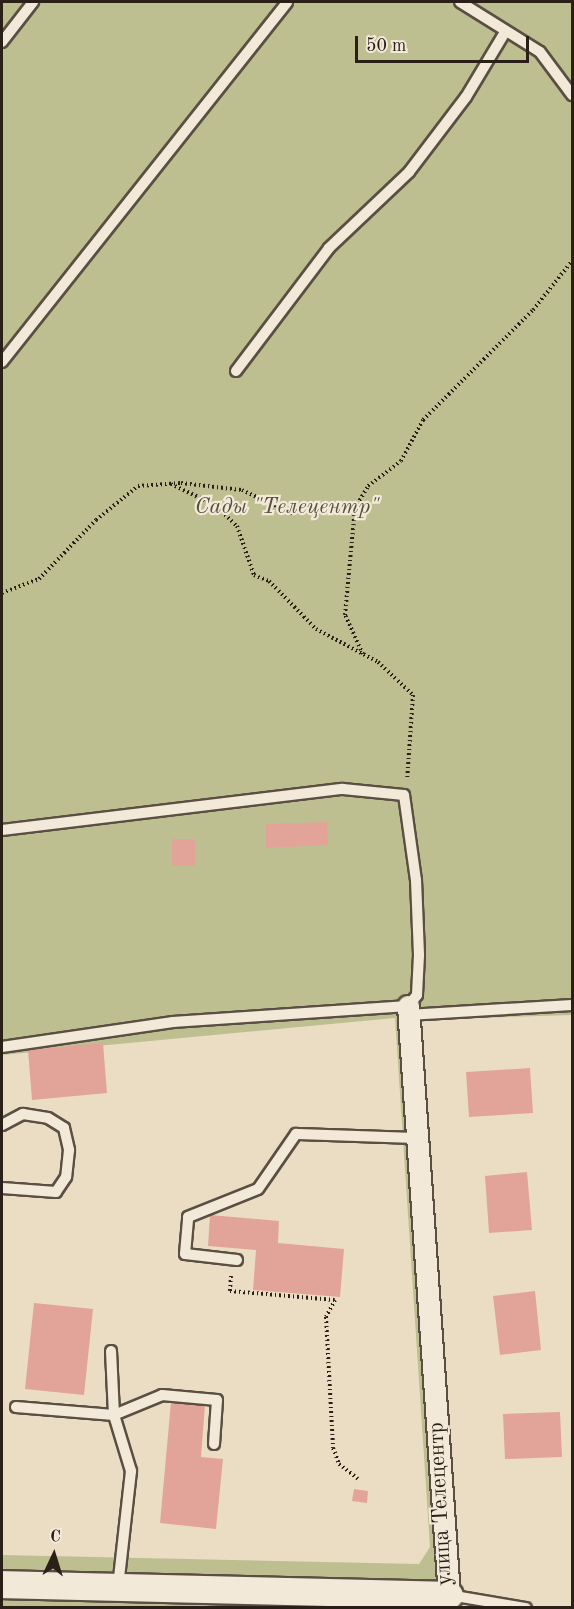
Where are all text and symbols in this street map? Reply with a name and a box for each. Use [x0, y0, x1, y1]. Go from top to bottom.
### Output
scale bar [358, 24, 532, 62]
text: 50 m [366, 37, 406, 55]
park label: Сады "Телецентр" [195, 495, 379, 521]
street label: улица Телецентр [424, 1421, 458, 1587]
north arrow [24, 1525, 84, 1585]
text: С [49, 1529, 61, 1545]

